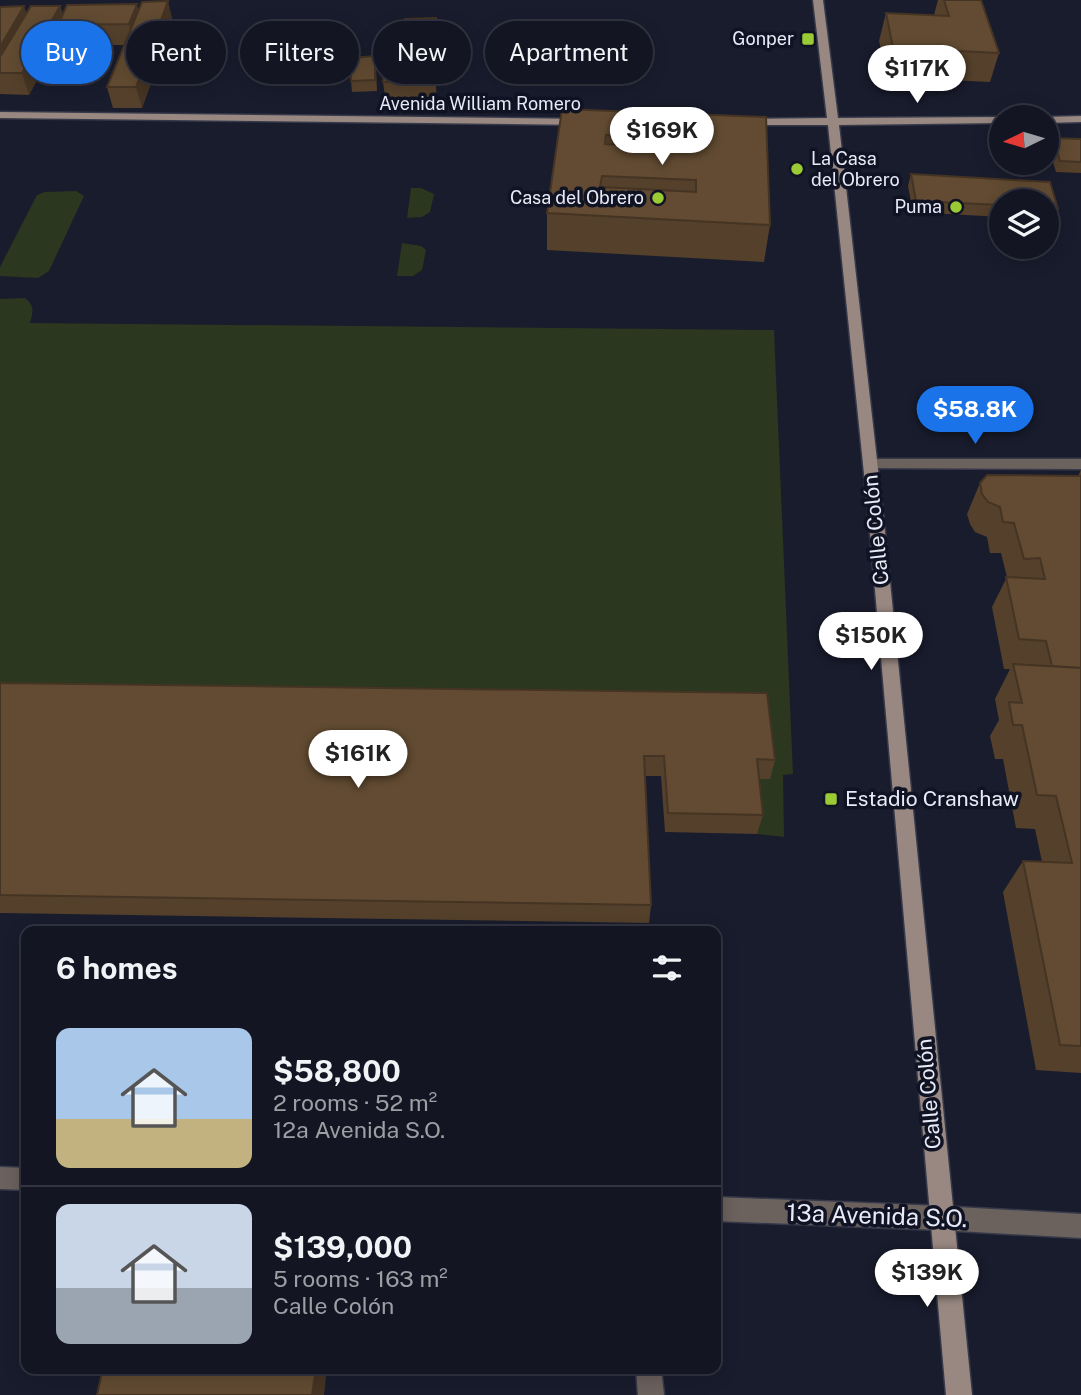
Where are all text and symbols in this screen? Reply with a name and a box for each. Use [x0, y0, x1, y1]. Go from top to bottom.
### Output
chip: Buy [21, 21, 112, 84]
chip: Rent [126, 21, 226, 84]
chip: Filters [240, 21, 359, 84]
chip: New [373, 21, 471, 84]
chip: Apartment [485, 21, 653, 84]
place label: Gonper [732, 28, 794, 49]
marker: Gonper [800, 31, 816, 47]
pin: $117K [868, 46, 966, 105]
text: $117K [884, 54, 950, 81]
street label: Avenida William Romero [379, 93, 581, 114]
north arrow [989, 105, 1059, 175]
map controls [989, 105, 1059, 259]
pin: $169K [613, 108, 711, 167]
text: $169K [626, 116, 698, 143]
place label: La Casa del Obrero [811, 148, 900, 190]
marker: La Casa del Obrero [789, 161, 805, 177]
place label: Casa del Obrero [510, 187, 644, 208]
button: layers [989, 189, 1059, 259]
marker: Casa del Obrero [650, 190, 666, 206]
place label: Puma [895, 196, 942, 217]
marker: Puma [948, 199, 964, 215]
pin: $58.8K [918, 386, 1032, 446]
text: $58.8K [933, 395, 1017, 422]
street label: Calle Colón [857, 474, 894, 586]
pin: $150K [822, 612, 920, 672]
text: $150K [835, 621, 907, 648]
pin: $161K [309, 730, 407, 790]
text: $161K [324, 739, 392, 766]
place label: Estadio Cranshaw [845, 786, 1019, 811]
marker: Estadio Cranshaw [823, 791, 839, 807]
icon: filters [648, 949, 686, 987]
text: 6 homes [56, 950, 178, 986]
street label: Calle Colón [911, 1038, 946, 1150]
text: $58,800 [273, 1053, 401, 1089]
icon: home [112, 1056, 196, 1140]
text: 2 rooms · 52 m² [273, 1089, 437, 1116]
text: 12a Avenida S.O. [273, 1116, 445, 1143]
street label: 13a Avenida S.O. [786, 1198, 968, 1232]
text: $139,000 [273, 1229, 412, 1265]
icon: home [112, 1232, 196, 1316]
pin: $139K [878, 1250, 976, 1309]
text: $139K [891, 1258, 963, 1285]
text: 5 rooms · 163 m² [273, 1265, 448, 1292]
text: Calle Colón [273, 1292, 394, 1319]

